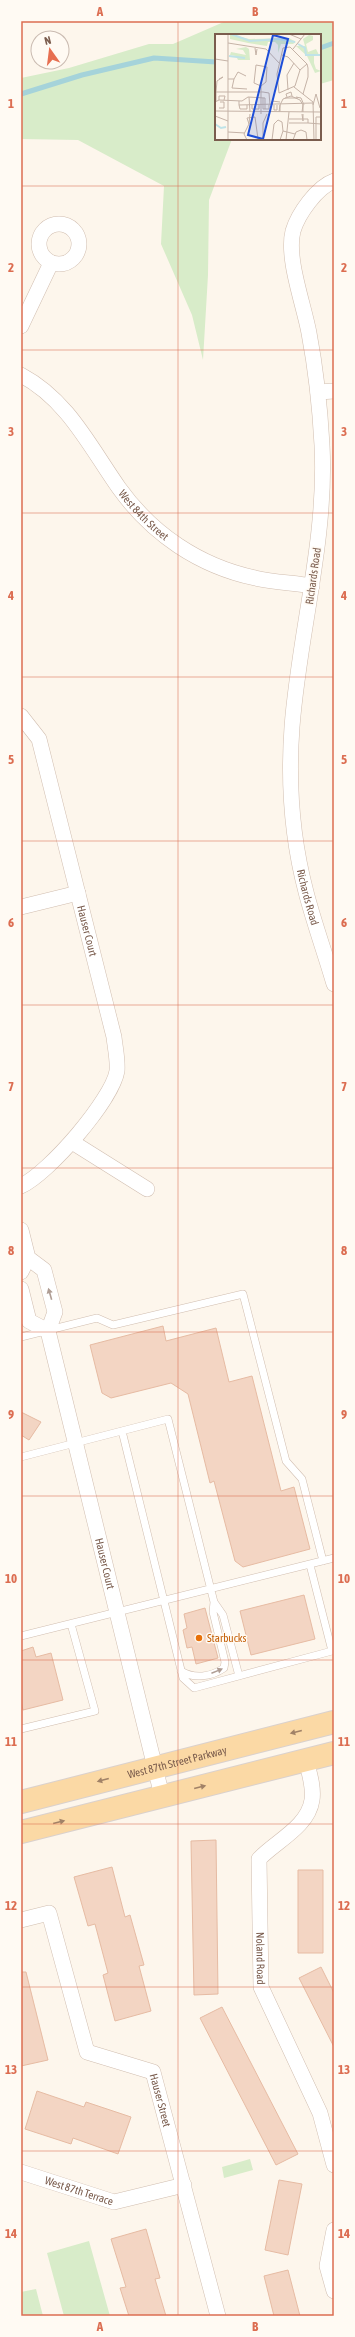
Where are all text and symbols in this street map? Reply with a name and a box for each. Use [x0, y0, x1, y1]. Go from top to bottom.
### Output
text: A [96, 4, 104, 19]
text: B [252, 4, 259, 19]
north arrow [30, 30, 70, 70]
text: N [43, 34, 52, 47]
inset map [215, 34, 321, 140]
text: 1 [8, 96, 14, 111]
text: 1 [341, 96, 347, 111]
text: 2 [8, 260, 14, 275]
text: 2 [341, 260, 347, 275]
text: 3 [8, 424, 14, 439]
text: 3 [341, 424, 347, 439]
street label: West 84th Street [117, 488, 171, 543]
street label: Richards Road [303, 547, 323, 605]
text: 4 [7, 588, 14, 603]
text: 4 [340, 588, 347, 603]
text: 5 [8, 752, 14, 767]
text: 5 [341, 752, 347, 767]
street label: Richards Road [295, 868, 321, 927]
street label: Hauser Court [75, 904, 99, 958]
text: 6 [8, 915, 14, 930]
text: 6 [341, 915, 347, 930]
text: 7 [8, 1079, 14, 1094]
text: 7 [341, 1079, 347, 1094]
text: 8 [8, 1243, 14, 1258]
text: 8 [341, 1243, 347, 1258]
one-way arrow [47, 1288, 53, 1301]
text: 9 [8, 1407, 14, 1422]
text: 9 [341, 1407, 347, 1422]
street label: Hauser Court [93, 1537, 117, 1590]
text: 10 [5, 1571, 17, 1586]
text: 10 [338, 1571, 350, 1586]
place label: Starbucks [207, 1632, 247, 1644]
marker: Starbucks [194, 1633, 204, 1643]
one-way arrow [212, 1667, 224, 1673]
one-way arrow [290, 1729, 302, 1735]
text: 11 [5, 1734, 17, 1749]
text: 11 [338, 1734, 350, 1749]
street label: West 87th Street Parkway [126, 1744, 228, 1781]
one-way arrow [97, 1777, 109, 1783]
one-way arrow [194, 1784, 206, 1790]
one-way arrow [53, 1819, 65, 1825]
text: 12 [5, 1898, 17, 1913]
text: 12 [338, 1898, 350, 1913]
street label: Noland Road [254, 1932, 267, 1985]
text: 13 [5, 2062, 17, 2077]
text: 13 [338, 2062, 350, 2077]
street label: Hauser Street [148, 2072, 173, 2128]
street label: West 87th Terrace [43, 2174, 115, 2207]
text: 14 [5, 2226, 17, 2241]
text: 14 [338, 2226, 350, 2241]
text: A [96, 2319, 104, 2334]
text: B [252, 2319, 259, 2334]

